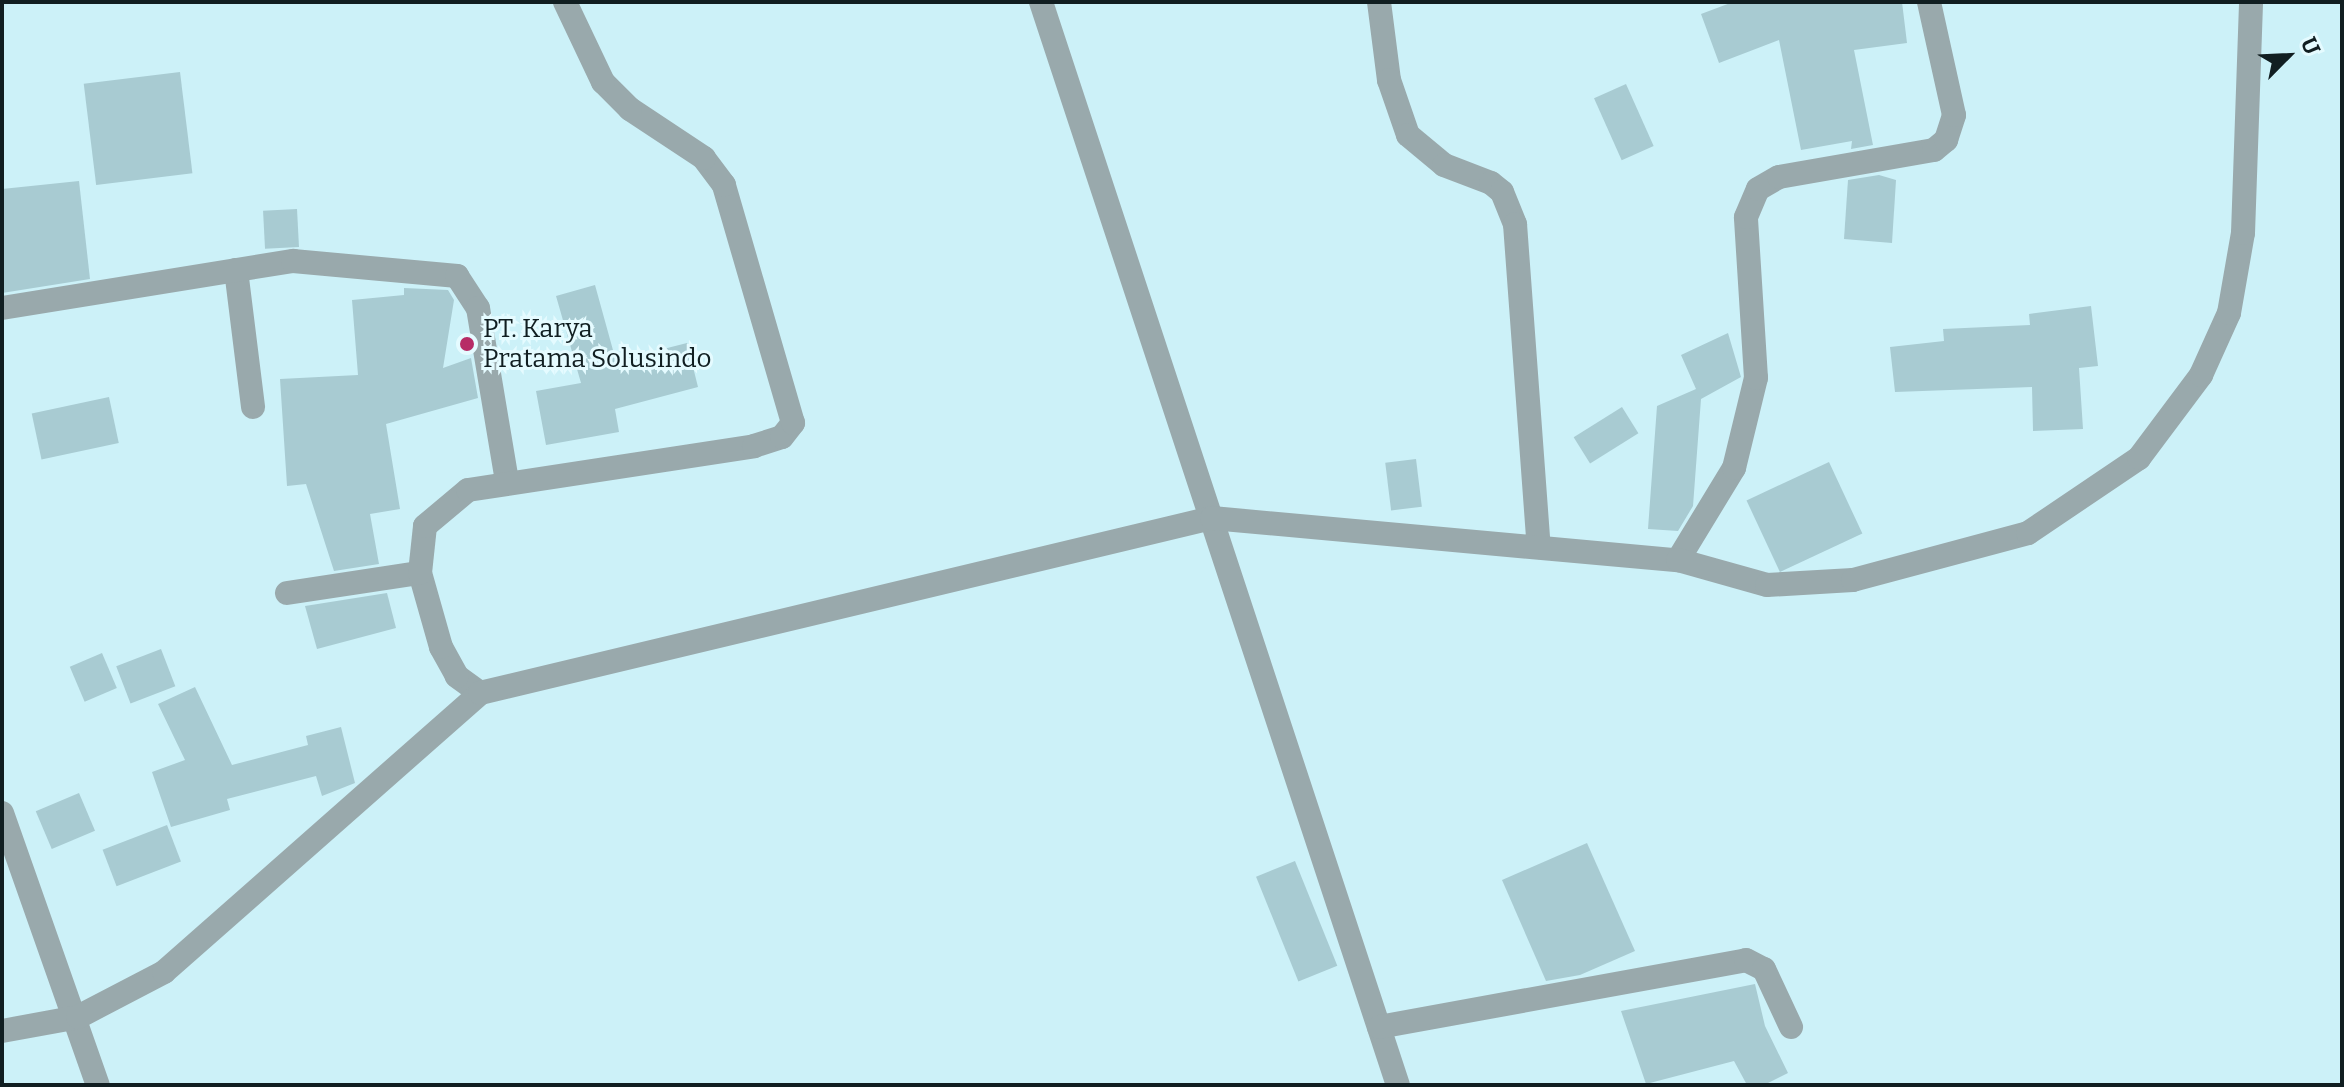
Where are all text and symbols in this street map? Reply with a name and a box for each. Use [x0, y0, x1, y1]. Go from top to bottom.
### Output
north arrow [2248, 16, 2328, 96]
text: U [2295, 33, 2326, 59]
place label: PT. Karya Pratama Solusindo [483, 313, 712, 374]
marker: PT. Karya Pratama Solusindo [458, 335, 476, 353]

